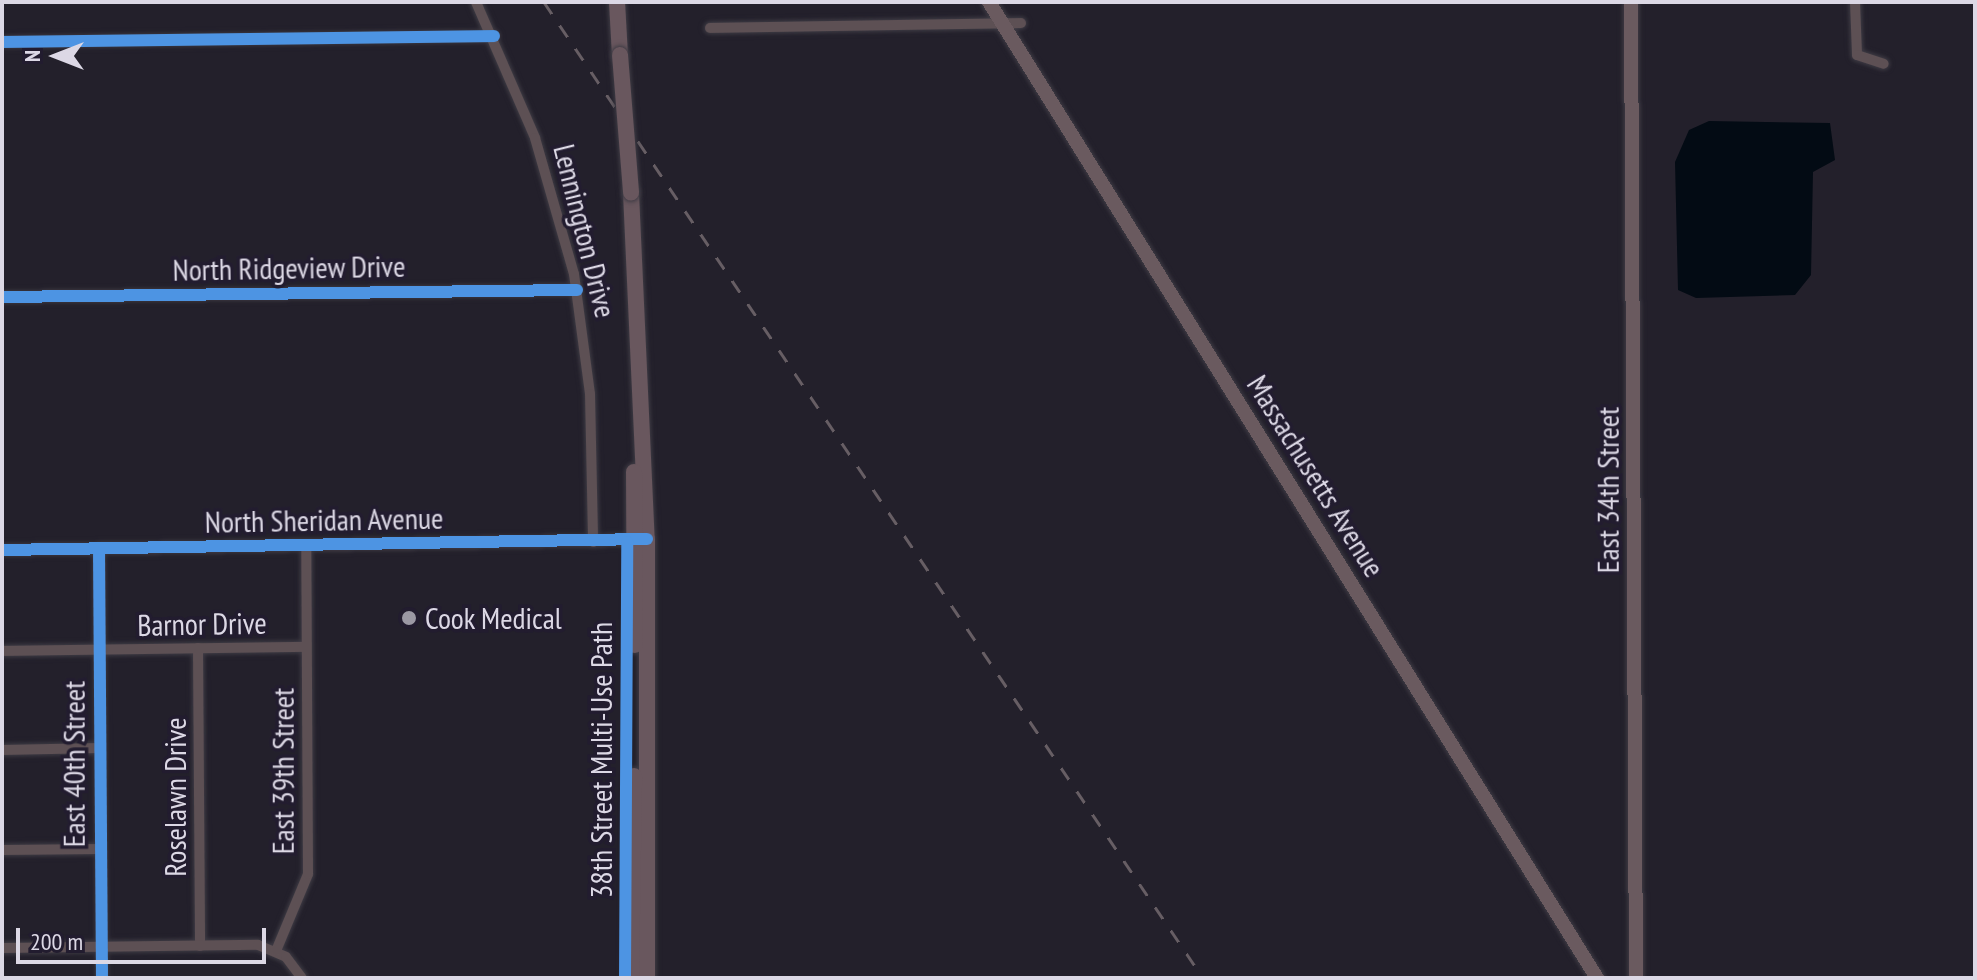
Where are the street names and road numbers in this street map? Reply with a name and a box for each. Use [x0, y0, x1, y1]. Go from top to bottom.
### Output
street label: Lennington Drive [546, 141, 624, 321]
street label: North Ridgeview Drive [172, 248, 406, 288]
street label: Massachusetts Avenue [1239, 368, 1393, 584]
street label: East 34th Street [1590, 407, 1626, 573]
street label: North Sheridan Avenue [204, 500, 444, 540]
street label: Barnor Drive [137, 605, 267, 643]
street label: 38th Street Multi-Use Path [583, 622, 619, 898]
street label: East 40th Street [56, 681, 92, 847]
street label: East 39th Street [265, 688, 301, 854]
street label: Roselawn Drive [157, 717, 193, 877]

